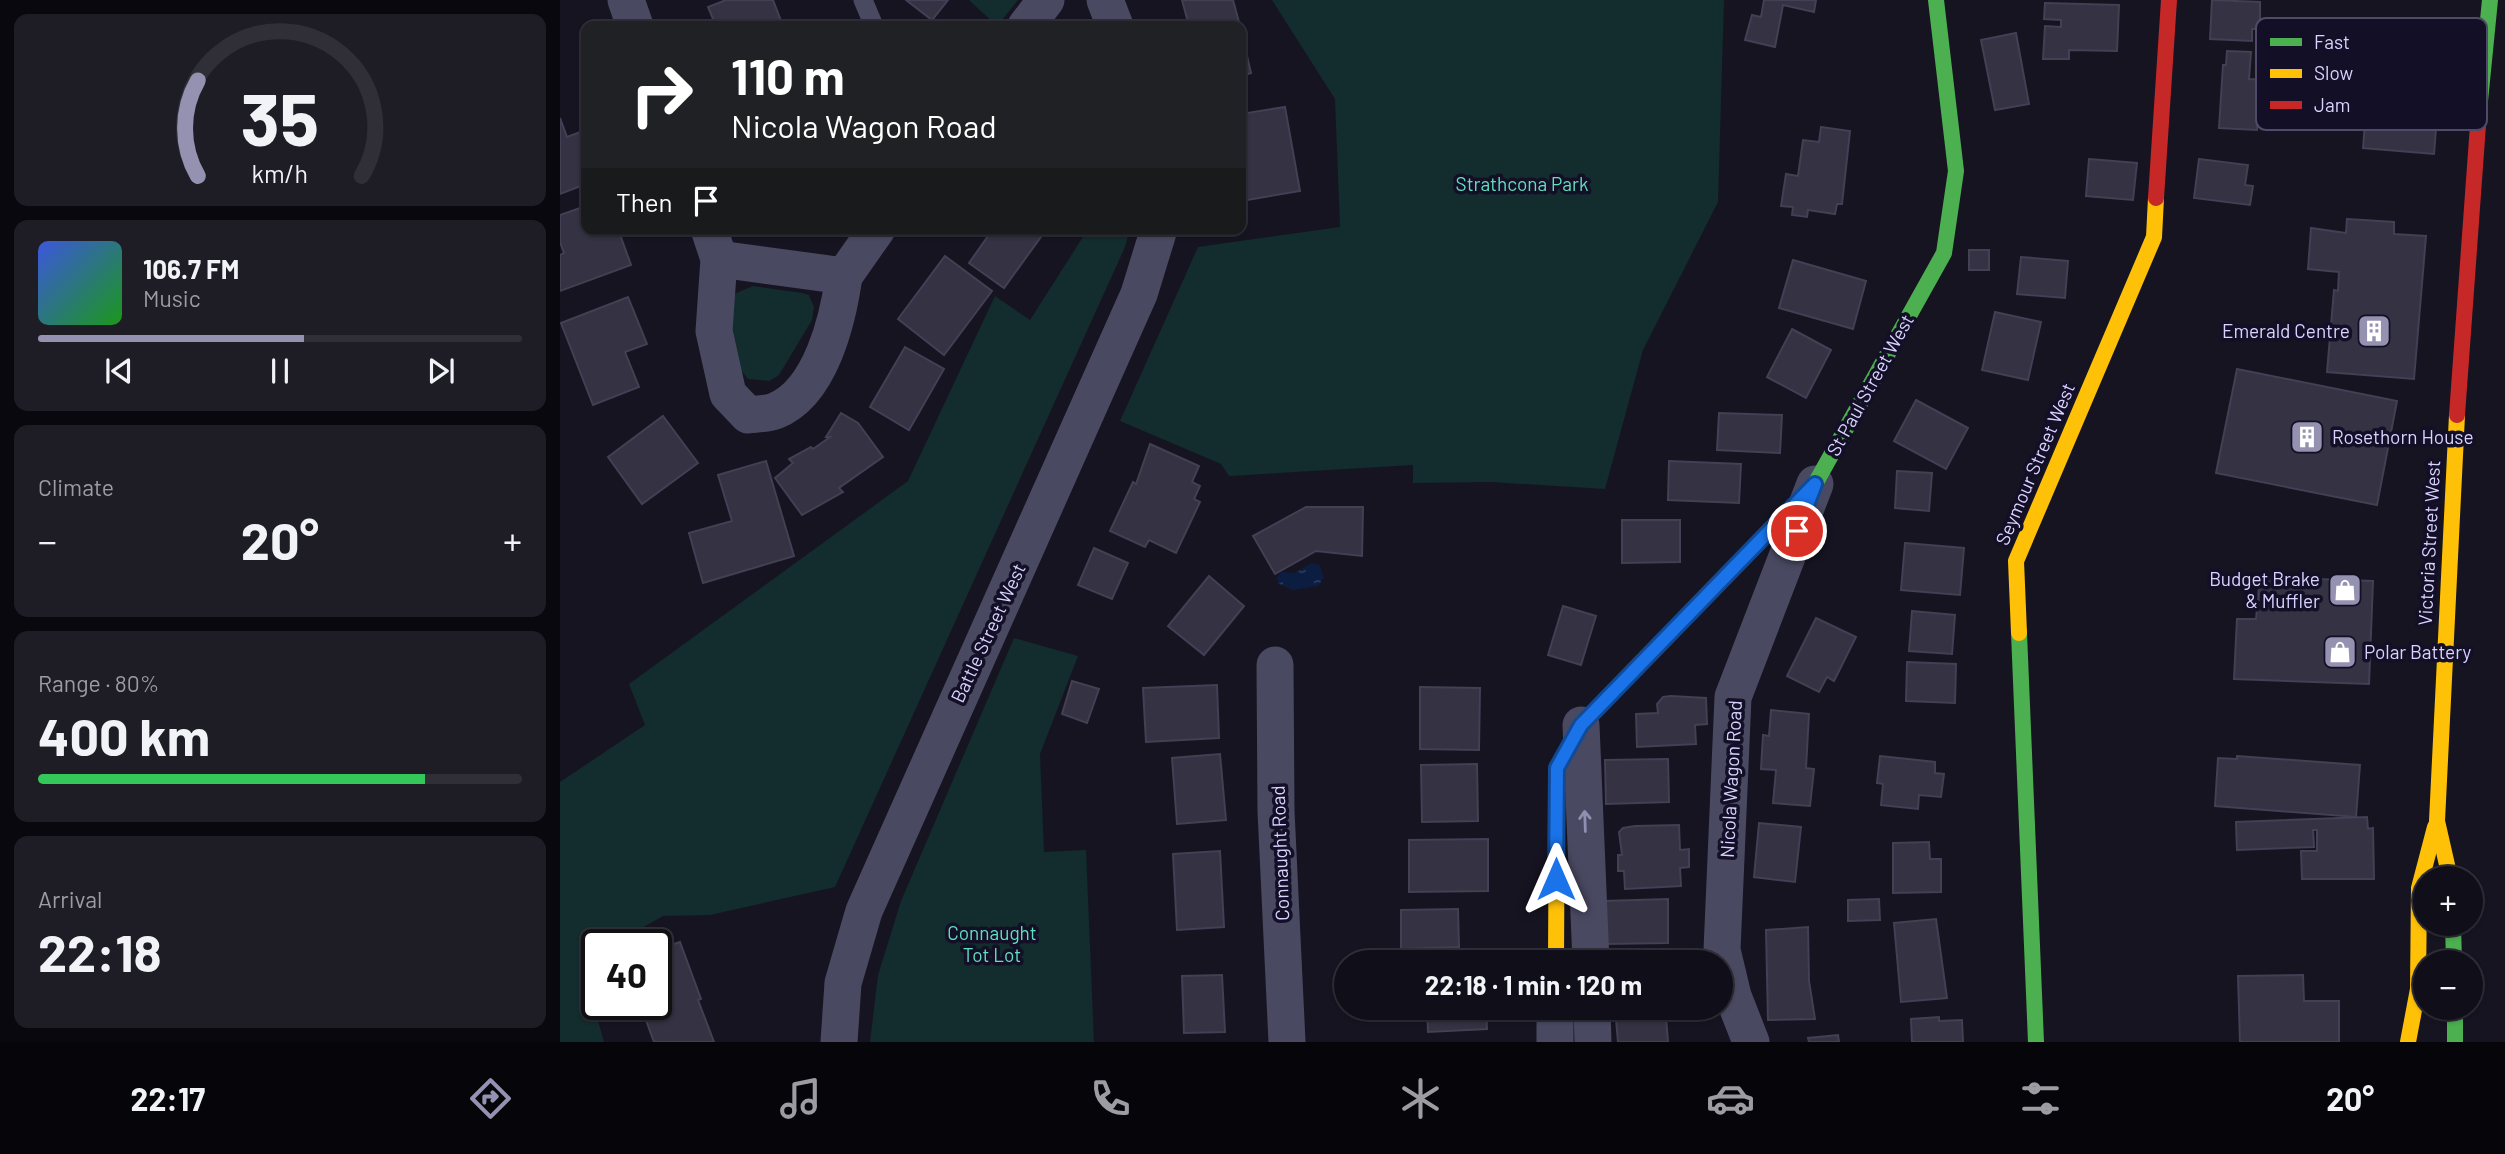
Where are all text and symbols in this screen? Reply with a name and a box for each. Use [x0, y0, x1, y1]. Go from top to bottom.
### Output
legend [2256, 18, 2487, 130]
text: Fast [2314, 30, 2350, 53]
text: 110 m [731, 46, 845, 105]
icon: right [616, 49, 707, 140]
text: Slow [2314, 61, 2353, 84]
text: 35 [241, 73, 319, 161]
text: Jam [2314, 93, 2350, 116]
text: Nicola Wagon Road [731, 106, 997, 144]
text: km/h [252, 158, 308, 188]
park label: Strathcona Park [1456, 172, 1588, 195]
icon: arrive [687, 182, 725, 220]
text: Then [616, 186, 673, 217]
text: 106.7 FM [143, 253, 239, 284]
text: Music [143, 284, 201, 312]
street label: St Paul Street West [1821, 310, 1918, 460]
building icon: Emerald Centre [2355, 312, 2393, 350]
place label: Emerald Centre [2222, 319, 2350, 342]
icon: previous [100, 352, 138, 390]
icon: pause [261, 352, 299, 390]
icon: next [422, 352, 460, 390]
street label: Seymour Street West [1990, 379, 2079, 548]
building icon: Rosethorn House [2288, 418, 2326, 456]
place label: Rosethorn House [2332, 425, 2474, 448]
street label: Victoria Street West [2413, 460, 2444, 626]
text: Climate [38, 473, 114, 501]
pin [1767, 501, 1827, 561]
text: 20° [241, 508, 319, 570]
icon: arrive [1778, 512, 1816, 550]
text: − [38, 517, 57, 563]
text: + [503, 517, 522, 563]
street label: Battle Street West [945, 560, 1030, 706]
place label: Budget Brake & Muffler [2209, 567, 2320, 612]
shop icon: Budget Brake & Muffler [2326, 571, 2364, 609]
shop icon: Polar Battery [2321, 633, 2359, 671]
place label: Polar Battery [2364, 640, 2472, 663]
text: Range · 80% [38, 669, 159, 697]
street label: Nicola Wagon Road [1715, 700, 1746, 858]
text: 400 km [38, 704, 210, 766]
street label: Connaught Road [1266, 785, 1293, 921]
one-way arrow [1579, 810, 1592, 833]
position arrow [1519, 842, 1593, 916]
map controls [2413, 866, 2483, 1020]
button: + [2413, 866, 2483, 936]
text: Arrival [38, 885, 102, 913]
text: 22:18 [38, 920, 162, 982]
park label: Connaught Tot Lot [947, 921, 1037, 966]
speed limit sign: 40 [581, 929, 672, 1020]
button: − [2413, 950, 2483, 1020]
text: 22:18 · 1 min · 120 m [1425, 969, 1642, 1000]
icon: directions [466, 1074, 515, 1123]
icon: music [776, 1074, 825, 1123]
icon: phone [1086, 1074, 1135, 1123]
icon: climate [1396, 1074, 1445, 1123]
icon: car [1706, 1074, 1755, 1123]
icon: filters [2016, 1074, 2065, 1123]
text: 22:17 [131, 1079, 205, 1117]
text: 20° [2326, 1079, 2374, 1117]

